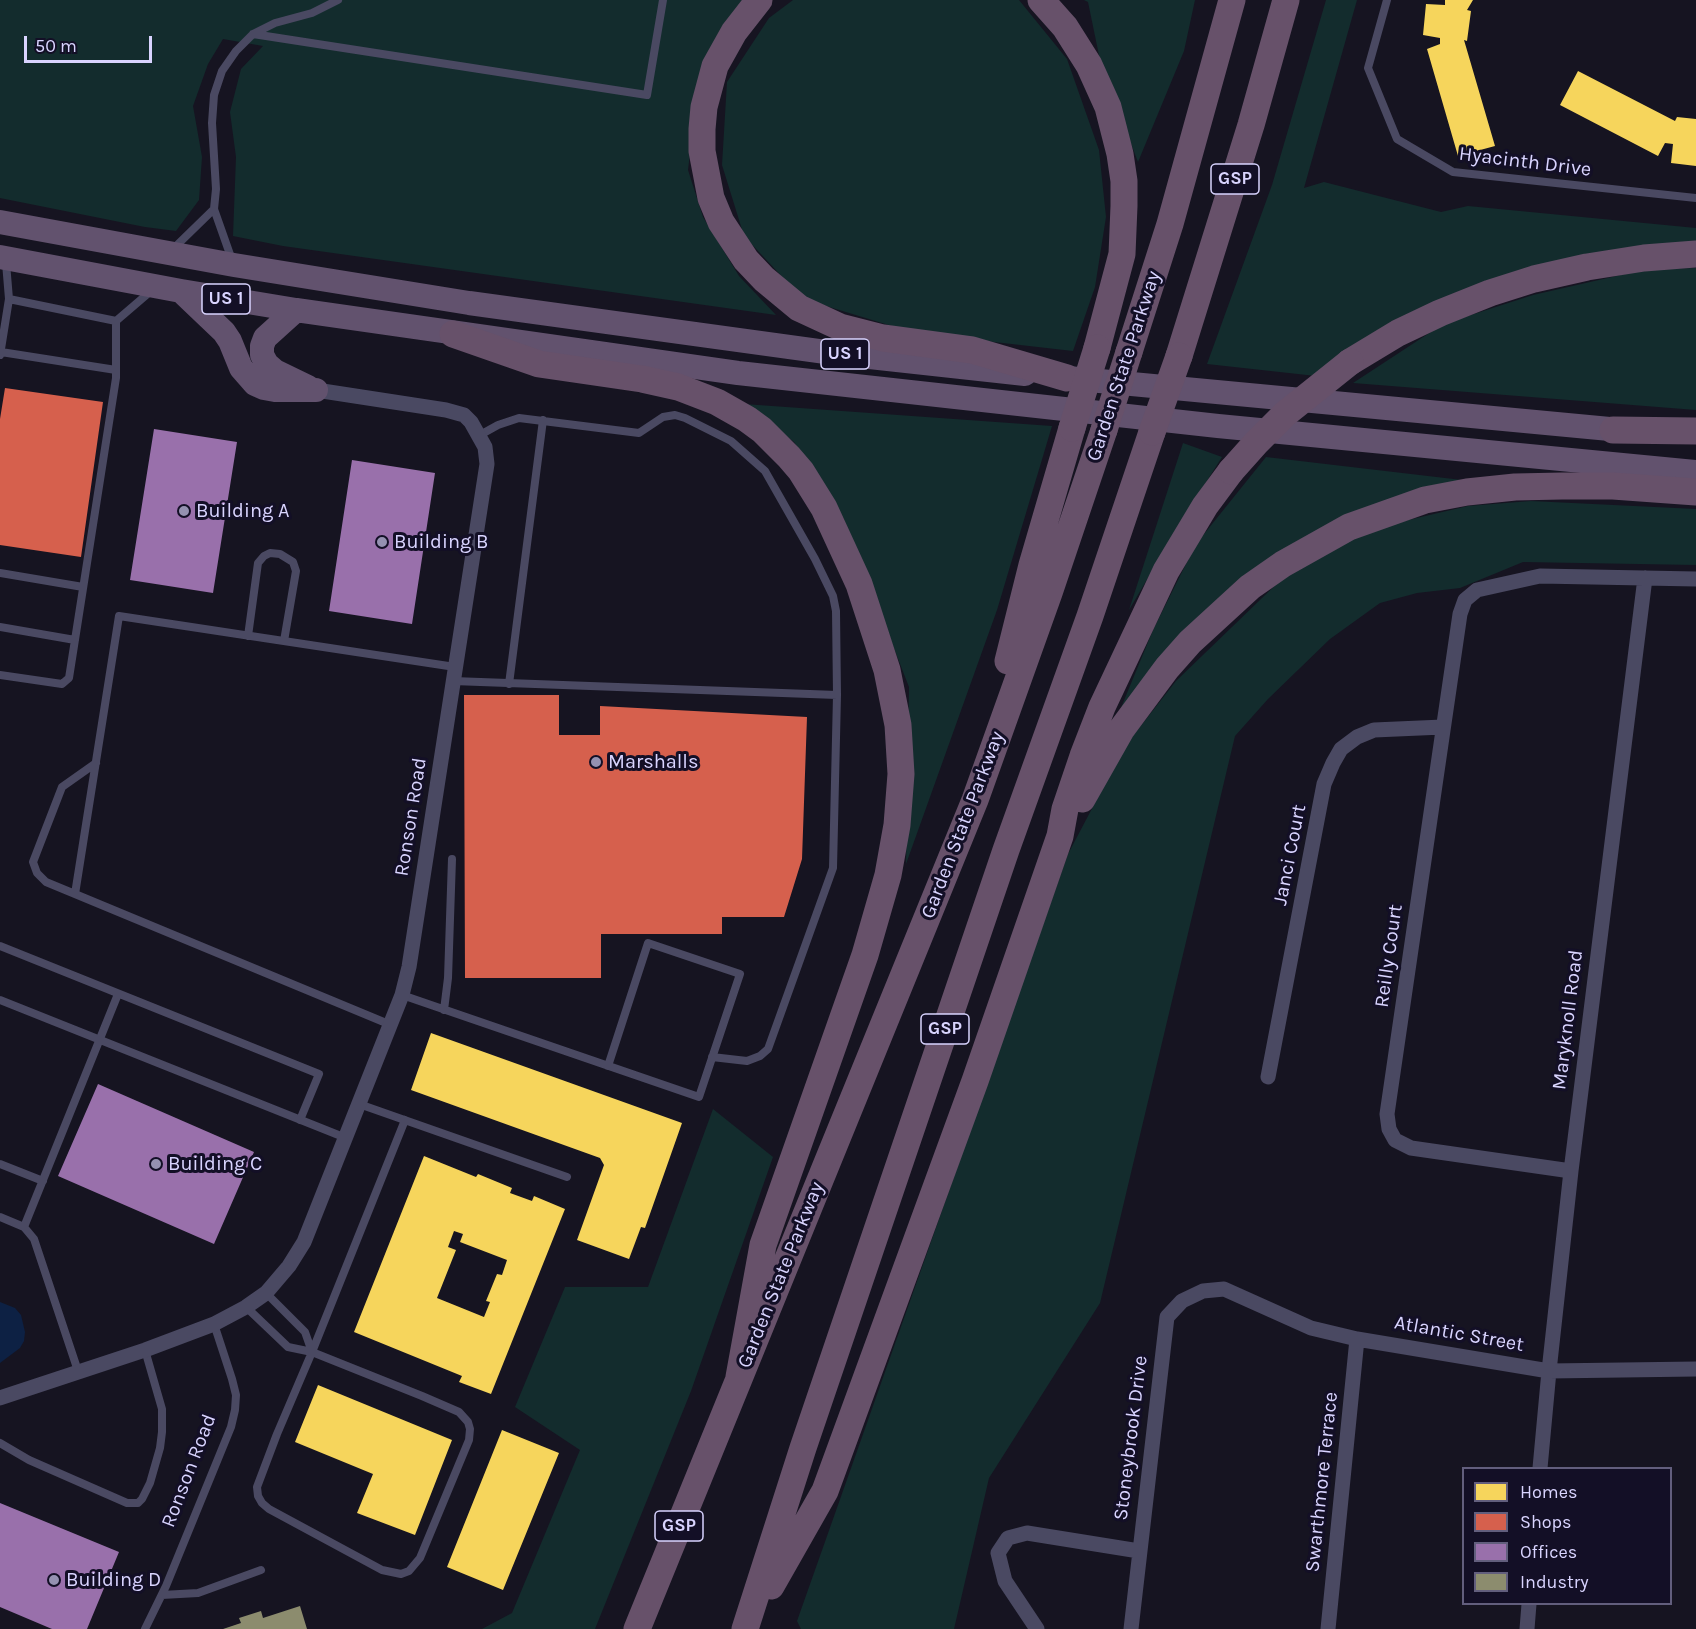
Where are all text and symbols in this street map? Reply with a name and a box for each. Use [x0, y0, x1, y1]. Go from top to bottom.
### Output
scale bar [27, 24, 154, 62]
text: 50 m [35, 35, 77, 57]
street label: Hyacinth Drive [1457, 142, 1593, 182]
road number: GSP [1211, 164, 1259, 194]
street label: Garden State Parkway [1082, 268, 1166, 464]
road number: US 1 [202, 284, 250, 314]
road number: US 1 [821, 339, 869, 369]
place label: Building A [196, 499, 290, 523]
marker: Building A [177, 504, 191, 518]
place label: Building B [394, 530, 488, 554]
marker: Building B [375, 535, 389, 549]
street label: Garden State Parkway [916, 728, 1010, 922]
place label: Marshalls [608, 750, 698, 774]
marker: Marshalls [589, 755, 603, 769]
street label: Ronson Road [390, 756, 432, 878]
street label: Janci Court [1268, 803, 1312, 907]
street label: Reilly Court [1370, 903, 1408, 1009]
street label: Maryknoll Road [1548, 949, 1588, 1091]
road number: GSP [921, 1014, 969, 1044]
place label: Building C [168, 1152, 262, 1176]
marker: Building C [149, 1157, 163, 1171]
street label: Garden State Parkway [733, 1178, 829, 1372]
street label: Atlantic Street [1392, 1311, 1526, 1357]
street label: Stoneybrook Drive [1109, 1354, 1153, 1522]
street label: Swarthmore Terrace [1301, 1391, 1343, 1573]
street label: Ronson Road [156, 1411, 222, 1531]
legend [1462, 1467, 1672, 1605]
text: Homes [1520, 1481, 1577, 1503]
road number: GSP [655, 1511, 703, 1541]
text: Shops [1520, 1511, 1572, 1533]
text: Offices [1520, 1541, 1577, 1563]
place label: Building D [66, 1568, 161, 1592]
text: Industry [1520, 1571, 1589, 1593]
marker: Building D [47, 1573, 61, 1587]

